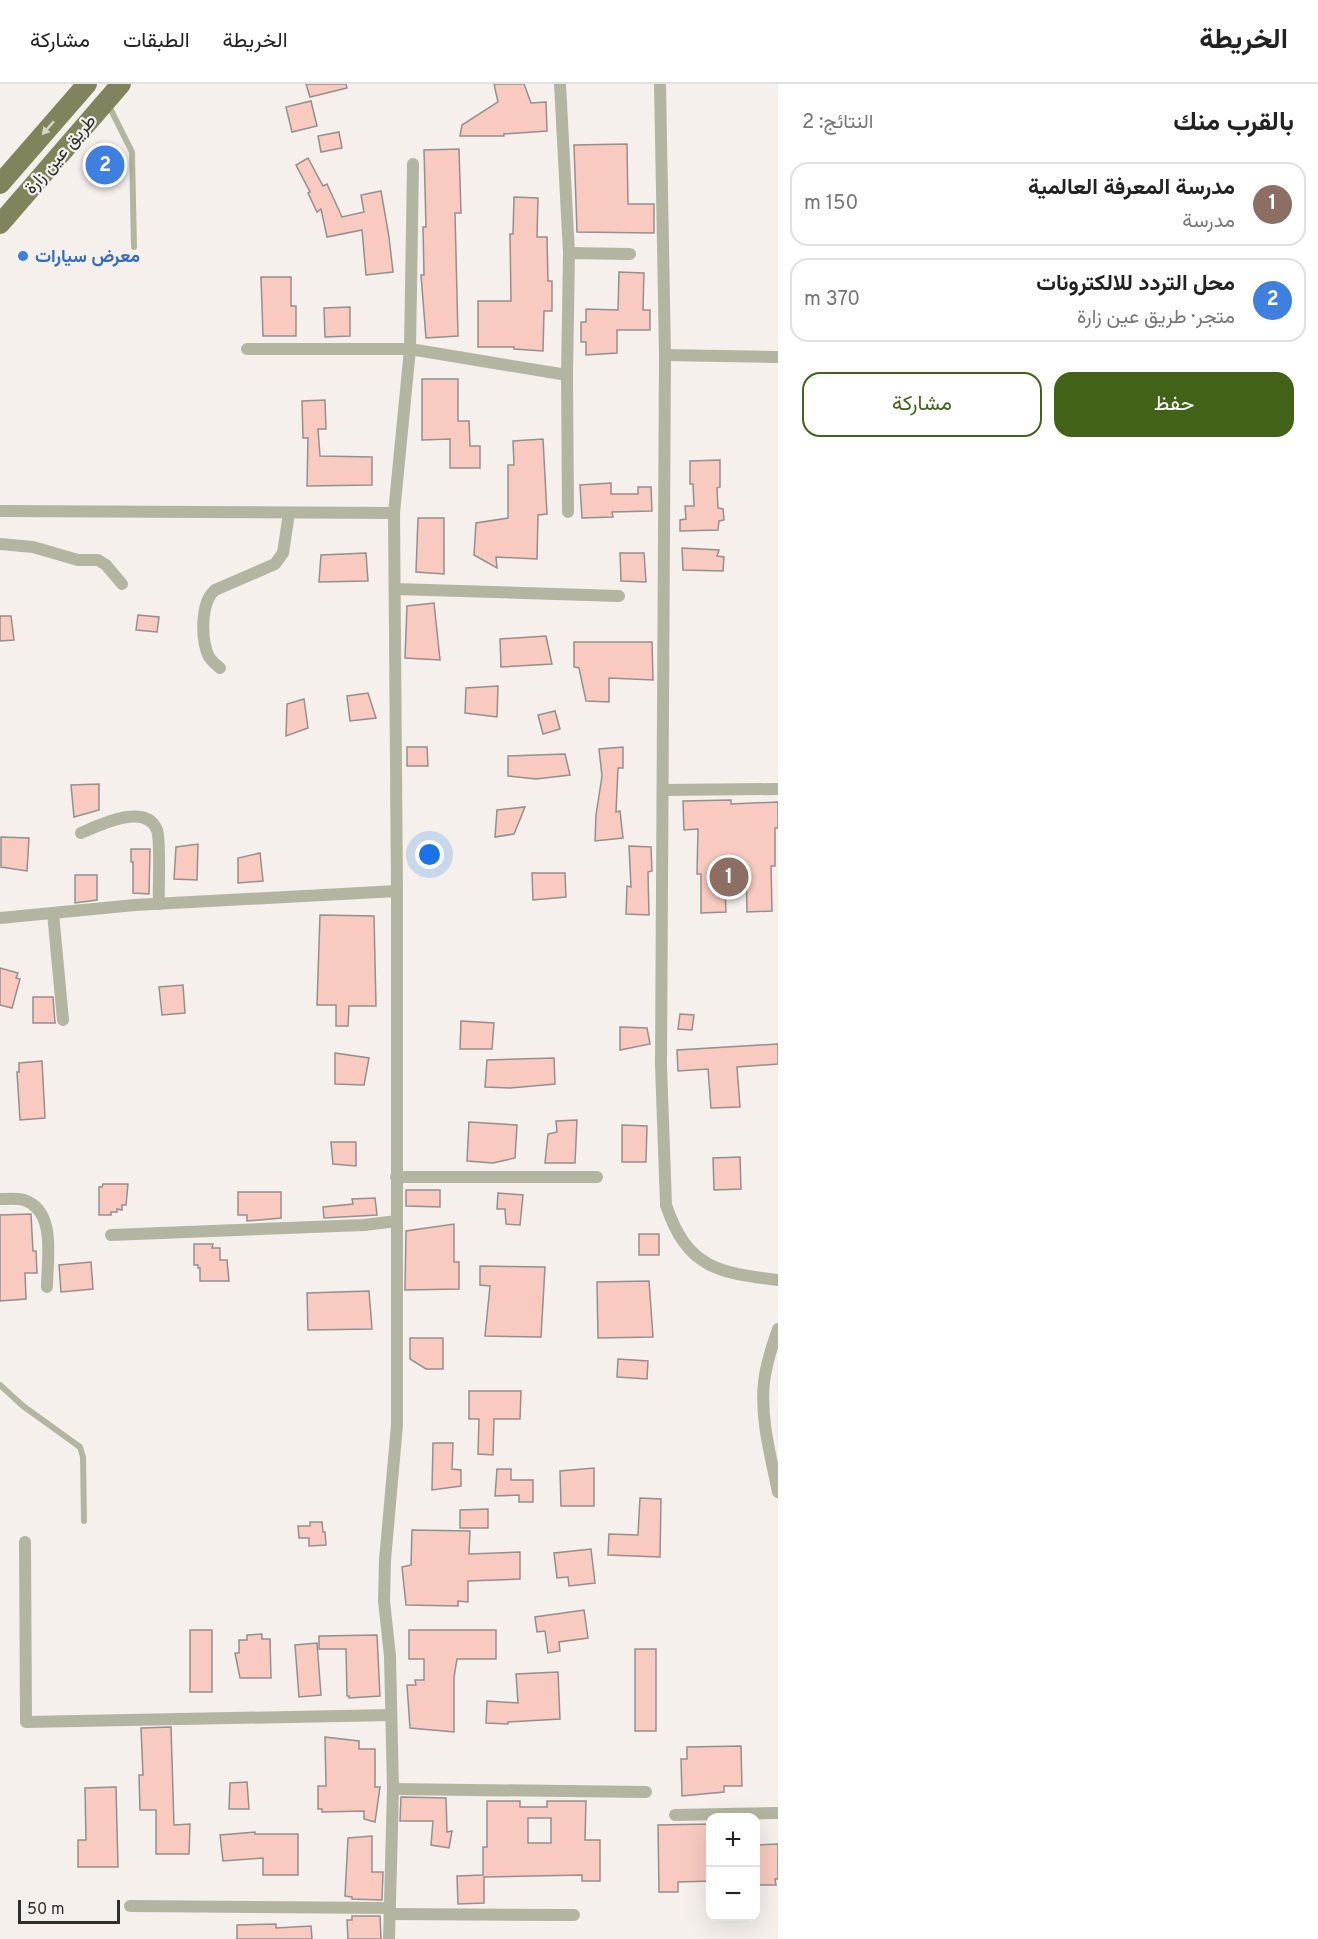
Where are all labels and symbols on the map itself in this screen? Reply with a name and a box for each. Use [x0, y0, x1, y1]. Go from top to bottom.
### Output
street label: طريق عين زارة [20, 110, 102, 200]
one-way arrow [42, 120, 55, 135]
pin: 2 [86, 142, 124, 188]
place label: معرض سيارات [35, 246, 140, 269]
marker: معرض سيارات [16, 249, 30, 263]
your location [415, 840, 444, 869]
pin: 1 [710, 854, 748, 900]
scale bar [18, 1897, 120, 1924]

